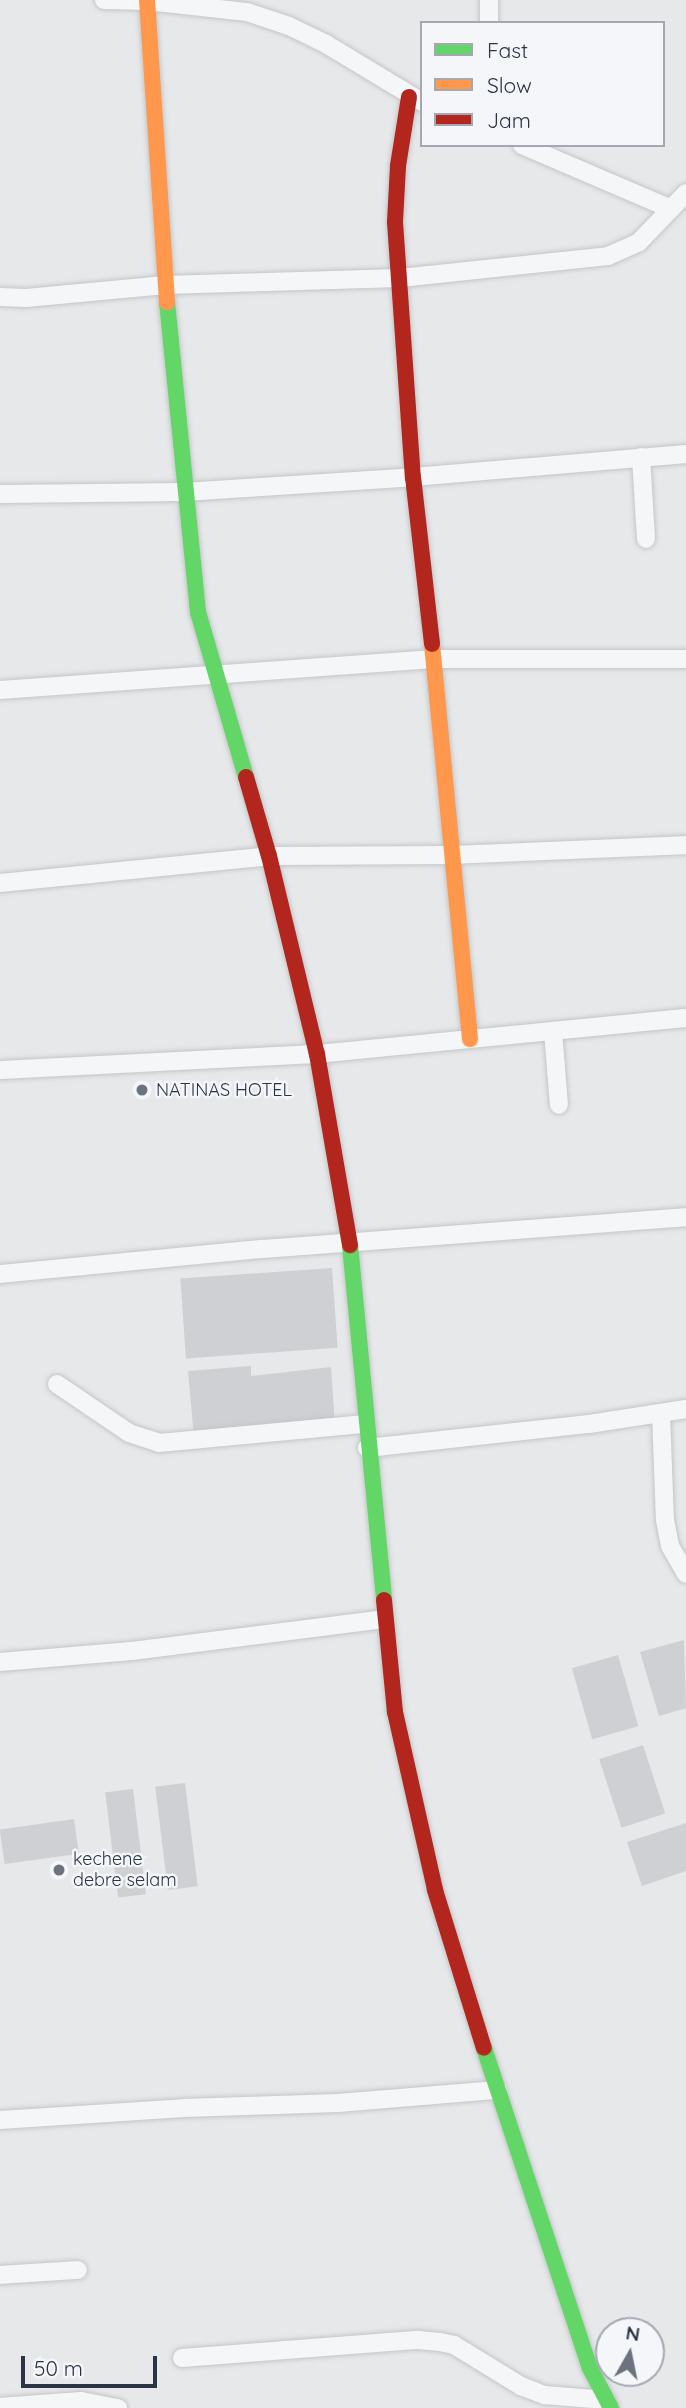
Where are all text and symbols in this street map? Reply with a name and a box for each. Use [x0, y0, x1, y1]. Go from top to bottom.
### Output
legend [420, 21, 665, 147]
text: Fast [487, 37, 528, 63]
text: Slow [487, 72, 532, 98]
text: Jam [487, 107, 531, 133]
place label: NATINAS HOTEL [156, 1079, 292, 1101]
marker: NATINAS HOTEL [134, 1082, 150, 1098]
place label: kechene debre selam [73, 1849, 177, 1892]
marker: kechene debre selam [51, 1862, 67, 1878]
north arrow [595, 2317, 665, 2387]
text: N [624, 2320, 642, 2346]
scale bar [24, 2342, 161, 2386]
text: 50 m [34, 2355, 83, 2381]

